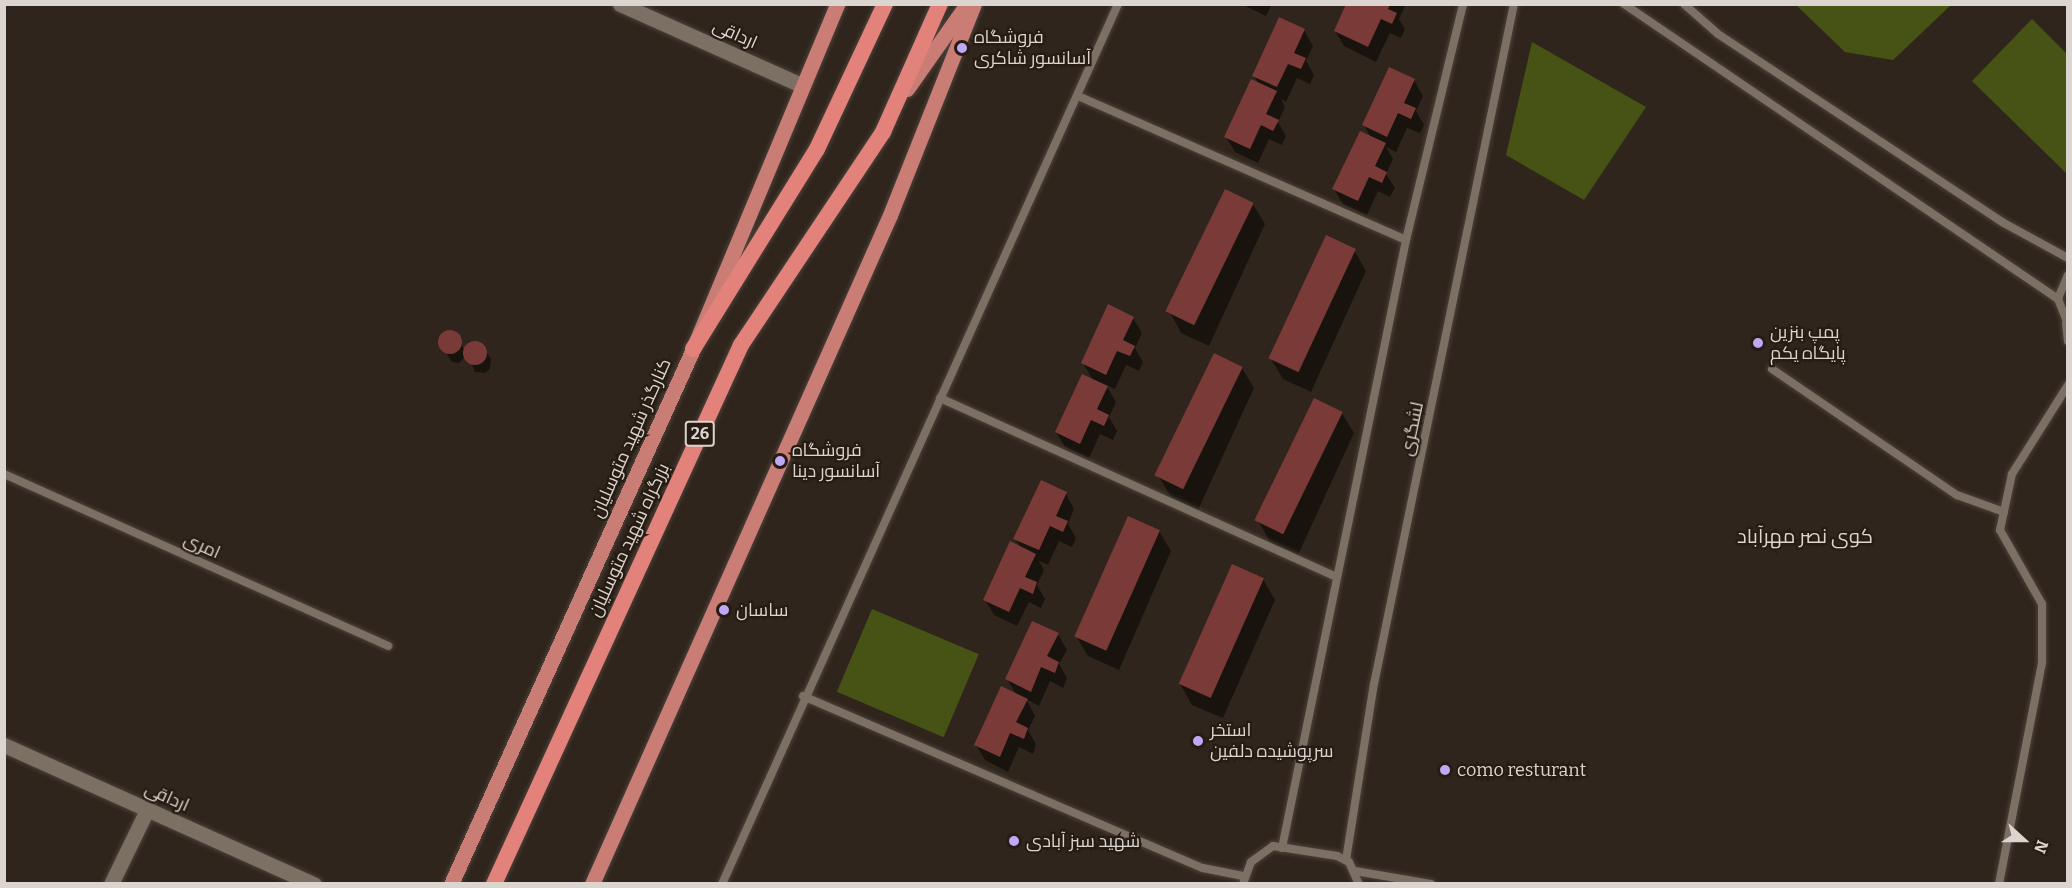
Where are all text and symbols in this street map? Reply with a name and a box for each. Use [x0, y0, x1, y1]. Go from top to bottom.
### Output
street label: ارداقی [709, 15, 761, 53]
place label: فروشگاه آسانسور شاکری [974, 27, 1091, 70]
marker: فروشگاه آسانسور شاکری [955, 41, 969, 55]
place label: پمپ بنزين پايگاه يكم [1770, 322, 1846, 364]
marker: پمپ بنزين پايگاه يكم [1751, 336, 1765, 350]
street label: کنارگذر شهید متوسلیان [586, 355, 676, 521]
street label: لشگری [1396, 400, 1428, 458]
road number: 26 [684, 421, 716, 447]
place label: فروشگاه آسانسور دینا [792, 440, 880, 482]
marker: فروشگاه آسانسور دینا [773, 454, 787, 468]
street label: بزرگراه شهید متوسلیان [584, 460, 674, 620]
district label: کوی نصر مهرآباد [1737, 524, 1873, 548]
street label: امری [180, 528, 224, 564]
place label: ساسان [736, 599, 788, 621]
marker: ساسان [717, 603, 731, 617]
place label: استخر سرپوشیده دلفین [1210, 720, 1334, 762]
marker: استخر سرپوشیده دلفین [1191, 734, 1205, 748]
place label: como resturant [1457, 759, 1586, 781]
marker: como resturant [1438, 763, 1452, 777]
street label: ارداقی [141, 778, 193, 816]
north arrow [1994, 810, 2054, 870]
place label: شهید سبز آبادی [1026, 830, 1140, 852]
marker: شهید سبز آبادی [1007, 834, 1021, 848]
text: N [2030, 837, 2052, 856]

